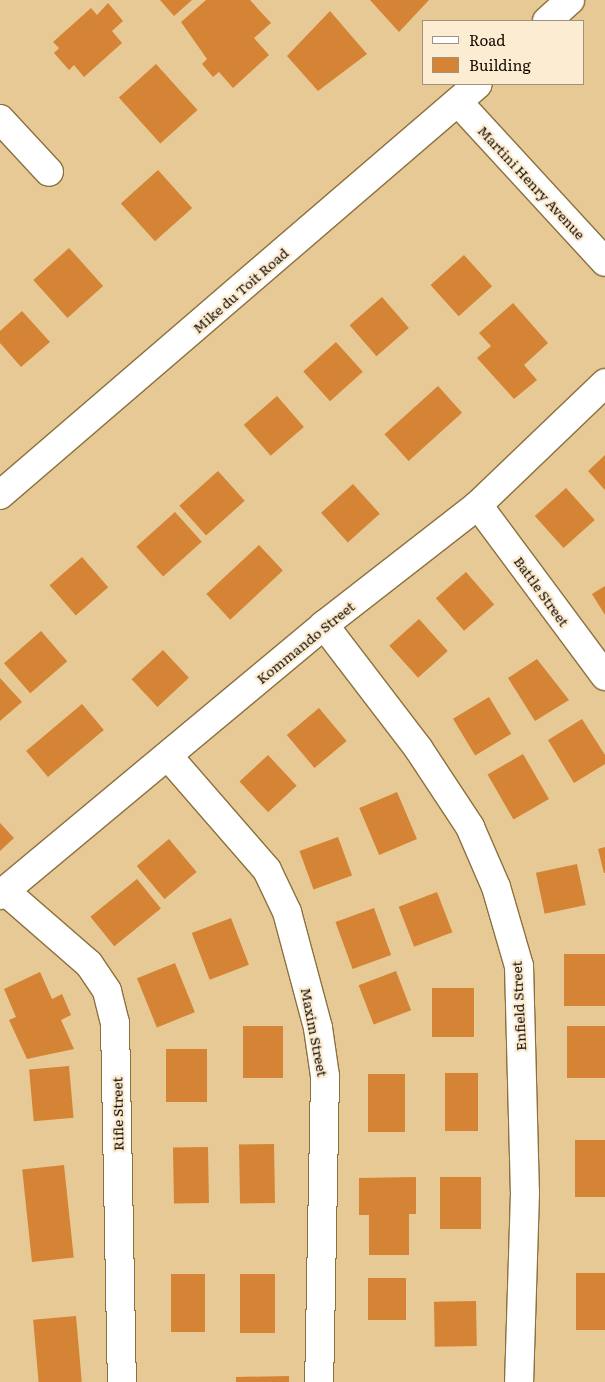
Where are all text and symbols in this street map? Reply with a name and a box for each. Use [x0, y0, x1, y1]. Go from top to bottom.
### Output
legend [422, 20, 585, 85]
text: Road [469, 28, 505, 51]
text: Building [469, 53, 531, 76]
street label: Martini Henry Avenue [475, 122, 589, 242]
street label: Mike du Toit Road [189, 244, 291, 336]
street label: Battle Street [511, 553, 573, 629]
street label: Kommando Street [253, 597, 357, 687]
street label: Enfield Street [507, 961, 529, 1051]
street label: Maxim Street [298, 986, 332, 1078]
street label: Rifle Street [108, 1077, 126, 1151]

